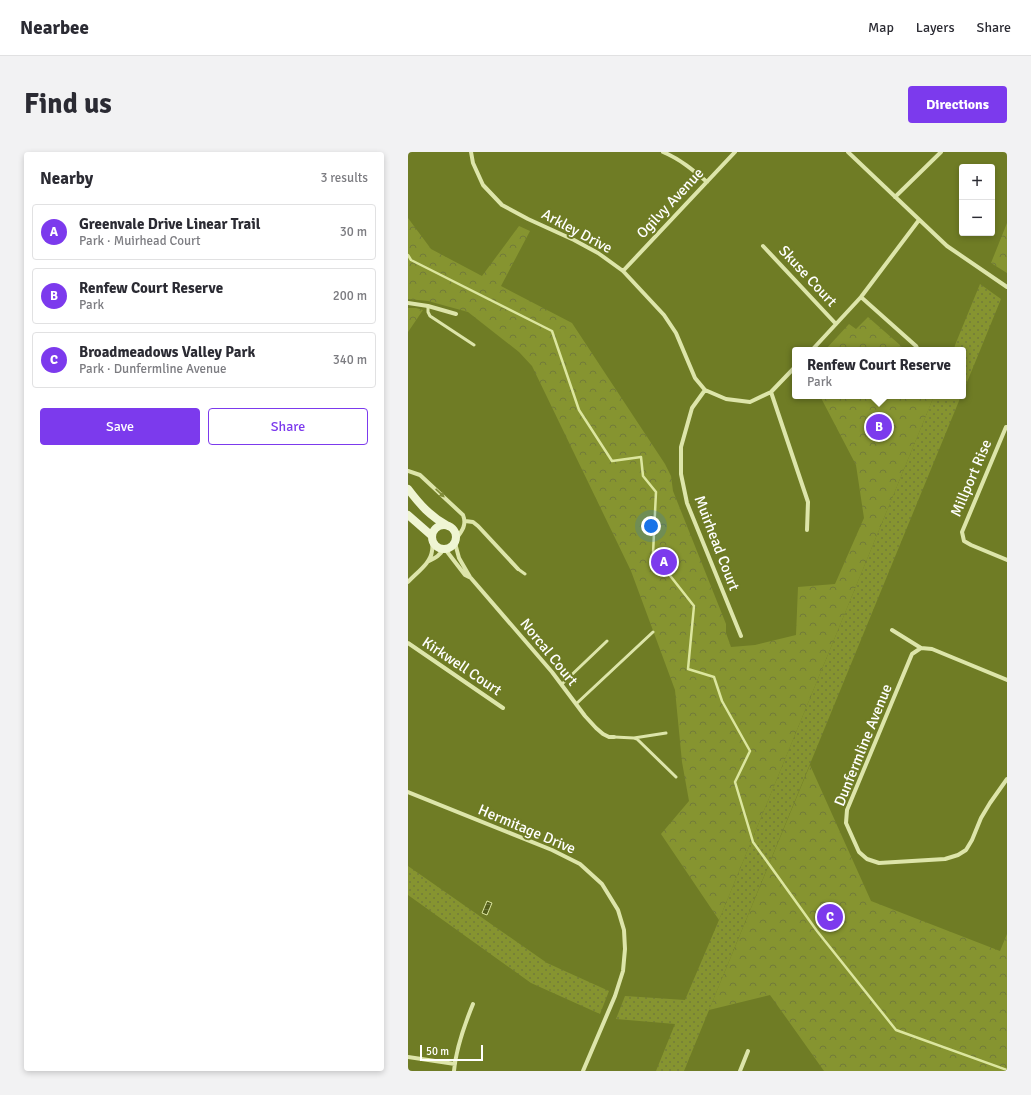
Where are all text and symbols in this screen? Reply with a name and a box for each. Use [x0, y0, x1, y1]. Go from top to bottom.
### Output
text: Nearbee [20, 16, 89, 40]
text: Map [868, 19, 894, 36]
text: Layers [916, 19, 955, 36]
text: Share [977, 19, 1011, 36]
button: Directions [908, 86, 1007, 123]
text: Find us [24, 87, 112, 121]
street label: Ogilvy Avenue [633, 164, 707, 242]
map controls [959, 164, 995, 236]
button: + [959, 164, 995, 200]
text: Nearby [40, 168, 93, 189]
text: 3 results [320, 170, 368, 186]
button: − [959, 200, 995, 236]
street label: Arkley Drive [539, 205, 615, 257]
text: Greenvale Drive Linear Trail [79, 215, 260, 233]
text: A [50, 224, 58, 240]
text: 30 m [340, 224, 367, 240]
text: Park · Muirhead Court [79, 233, 201, 249]
street label: Skuse Court [775, 242, 841, 310]
text: Renfew Court Reserve [79, 279, 223, 297]
text: B [50, 288, 58, 304]
text: 200 m [333, 288, 367, 304]
text: Park [79, 297, 104, 313]
text: Broadmeadows Valley Park [79, 343, 255, 361]
popup [792, 347, 966, 399]
text: C [50, 352, 58, 368]
text: 340 m [333, 352, 367, 368]
text: Renfew Court Reserve [807, 356, 951, 374]
text: Park · Dunfermline Avenue [79, 361, 227, 377]
text: Park [807, 374, 832, 390]
button: Save [40, 408, 200, 445]
button: Share [208, 408, 368, 445]
pin: B [866, 412, 892, 442]
street label: Millport Rise [947, 437, 995, 519]
one-way arrow [434, 488, 445, 497]
street label: Muirhead Court [691, 493, 743, 593]
your location [641, 516, 661, 536]
pin: A [651, 547, 677, 577]
street label: Norcal Court [516, 615, 582, 689]
street label: Kirkwell Court [419, 633, 505, 699]
street label: Dunfermline Avenue [830, 681, 896, 809]
street label: Hermitage Drive [476, 800, 578, 858]
pin: C [817, 902, 843, 932]
scale bar [420, 1043, 483, 1062]
text: 50 m [426, 1045, 449, 1058]

